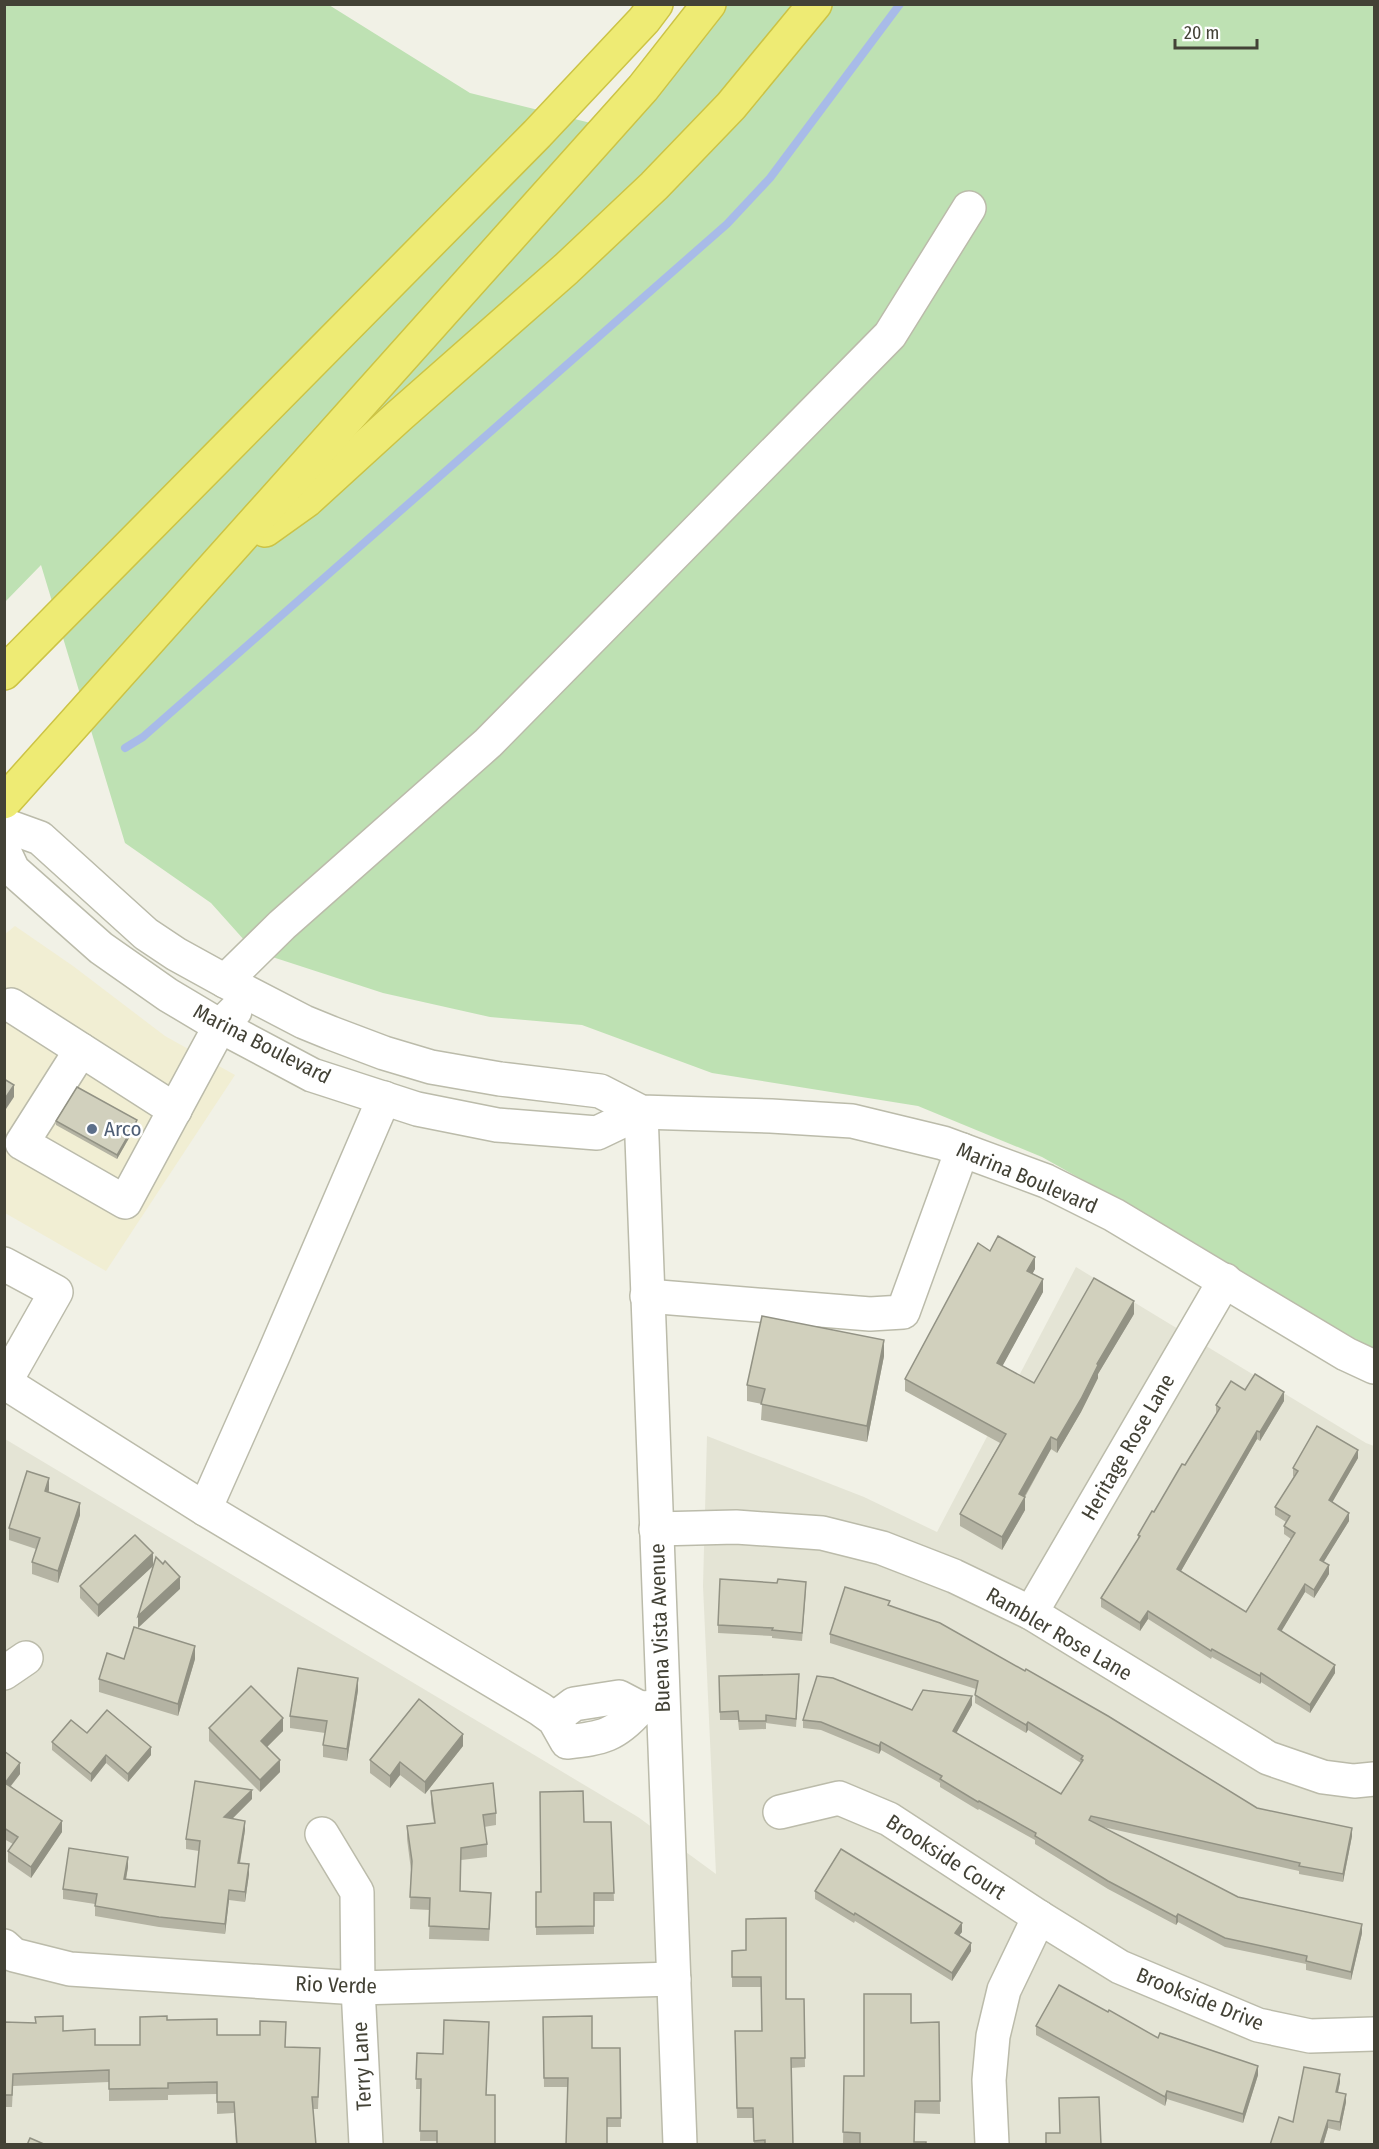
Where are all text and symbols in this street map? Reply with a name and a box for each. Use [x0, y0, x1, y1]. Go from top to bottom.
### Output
scale bar [1175, 12, 1258, 50]
text: 20 m [1184, 22, 1219, 44]
street label: Marina Boulevard [189, 998, 335, 1090]
place label: Arco [104, 1116, 141, 1142]
marker: Arco [85, 1122, 99, 1136]
street label: Marina Boulevard [953, 1137, 1101, 1219]
street label: Heritage Rose Lane [1076, 1369, 1180, 1525]
street label: Buena Vista Avenue [644, 1543, 676, 1713]
street label: Rambler Rose Lane [981, 1582, 1137, 1686]
street label: Brookside Court [881, 1809, 1011, 1905]
street label: Brookside Drive [1132, 1962, 1268, 2036]
street label: Rio Verde [295, 1971, 377, 1999]
street label: Terry Lane [347, 2021, 377, 2111]

